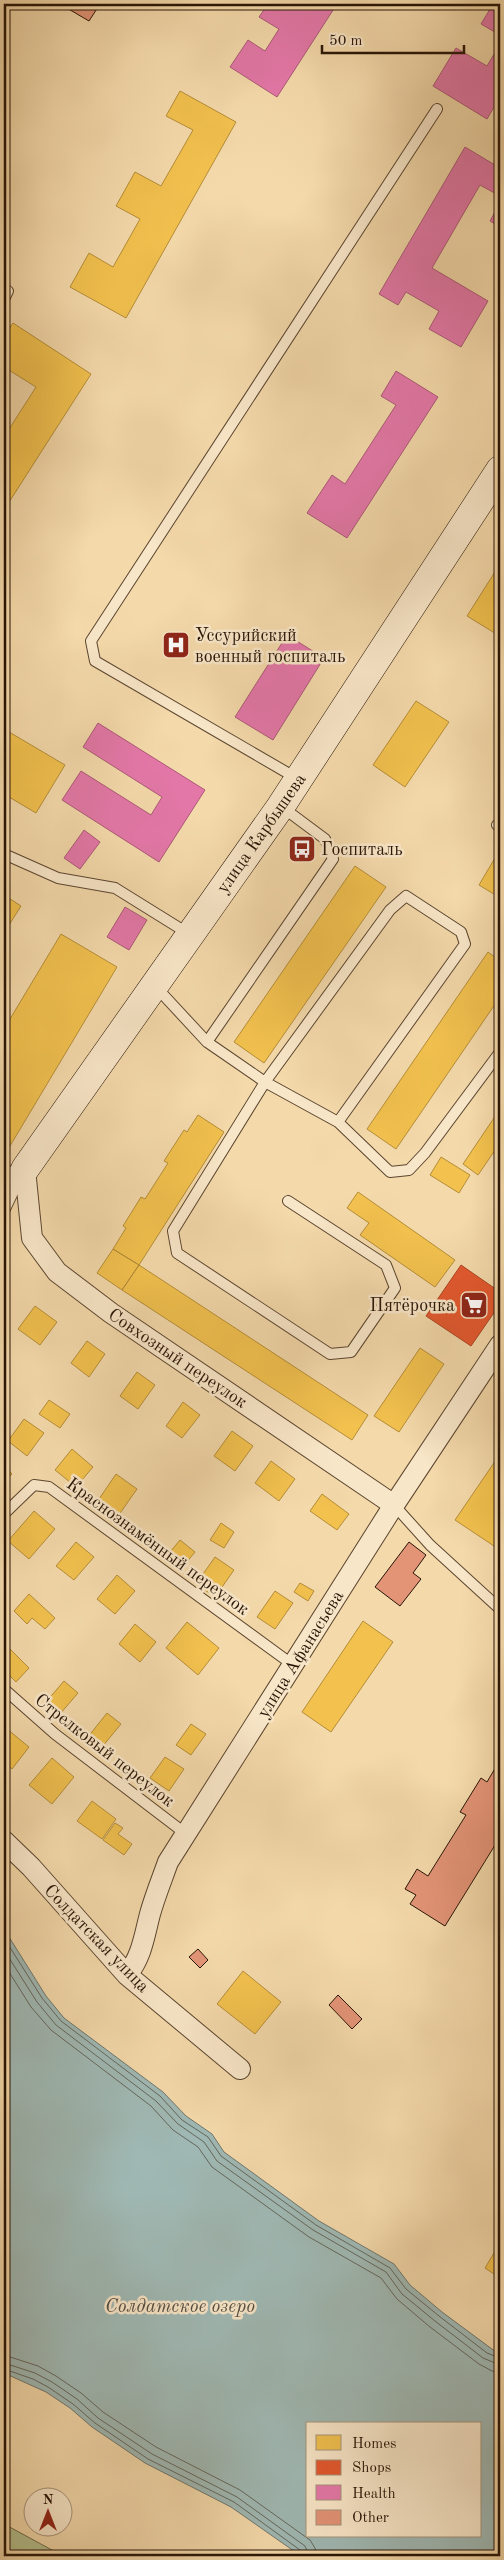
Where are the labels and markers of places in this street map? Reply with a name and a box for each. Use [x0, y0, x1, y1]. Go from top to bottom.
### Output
place label: Уссурийский военный госпиталь [195, 627, 345, 666]
hospital icon: Уссурийский военный госпиталь [161, 630, 191, 660]
bus stop icon: Госпиталь [287, 834, 317, 864]
place label: Госпиталь [321, 841, 403, 859]
supermarket icon: Пятёрочка [459, 1290, 489, 1320]
place label: Пятёрочка [370, 1297, 455, 1315]

